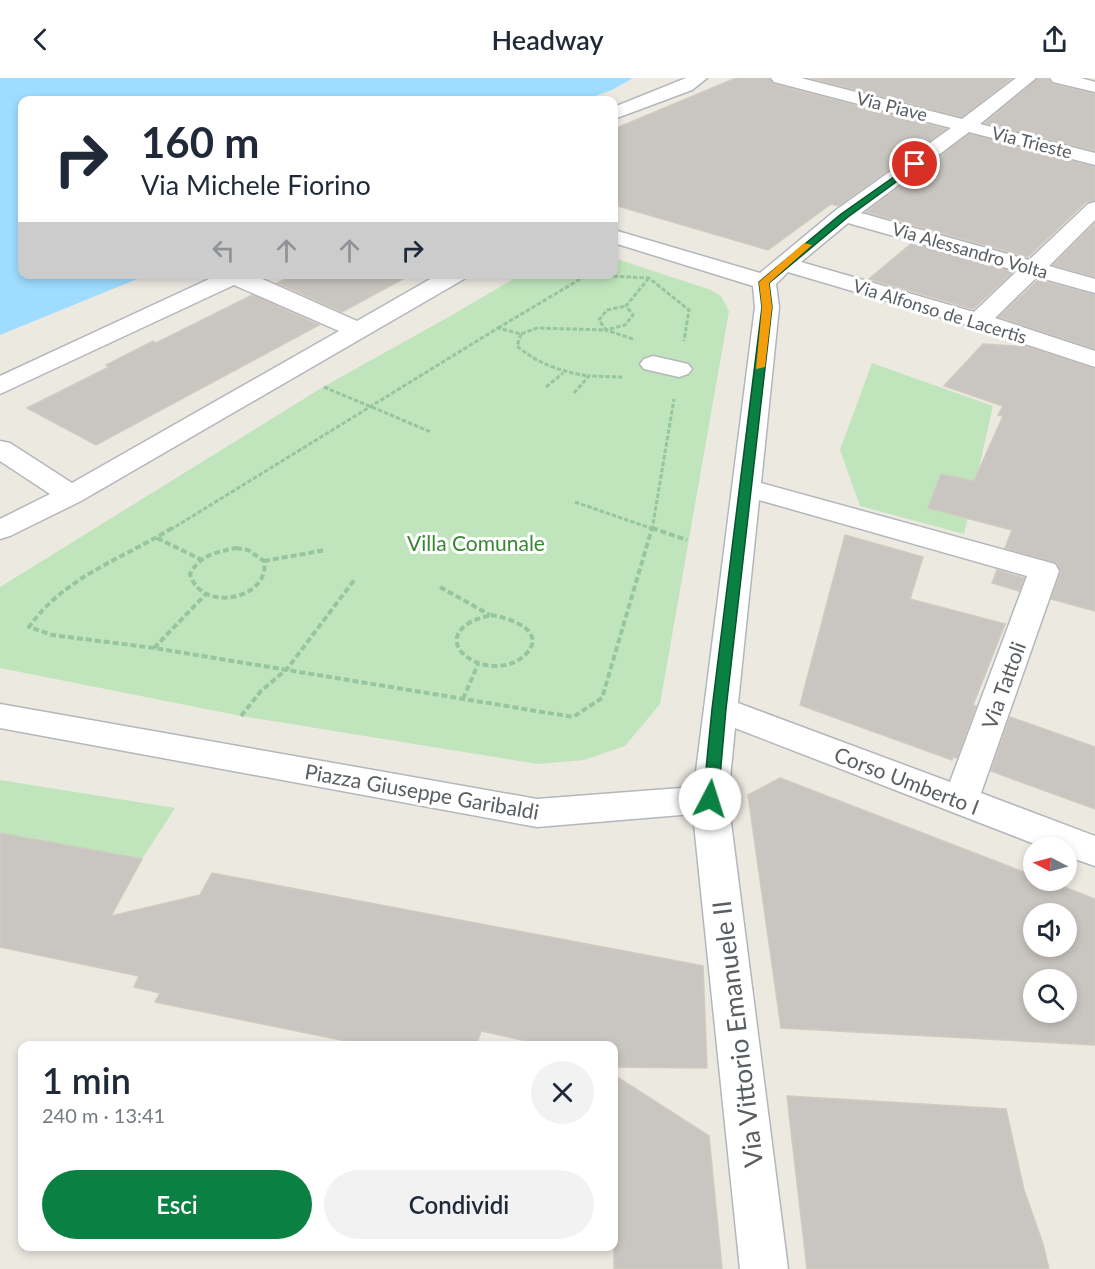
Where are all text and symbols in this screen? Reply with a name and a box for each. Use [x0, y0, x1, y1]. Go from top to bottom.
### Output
icon: back [24, 23, 57, 56]
text: Headway [491, 23, 604, 56]
icon: share [1038, 23, 1071, 56]
street label: Via Piave [854, 87, 930, 125]
text: 160 m [141, 117, 259, 167]
icon: right [42, 120, 120, 198]
street label: Via Trieste [989, 121, 1075, 163]
pin [889, 138, 940, 189]
icon: arrive [898, 147, 931, 180]
text: Via Michele Fiorino [141, 168, 371, 201]
street label: Via Alessandro Volta [890, 217, 1050, 283]
icon: left [207, 234, 240, 267]
icon: ahead [270, 234, 303, 267]
icon: ahead [333, 234, 366, 267]
icon: right [396, 234, 429, 267]
street label: Via Alfonso de Lacertis [850, 274, 1030, 348]
park label: Villa Comunale [407, 530, 545, 555]
street label: Via Tattoli [976, 638, 1030, 732]
street label: Corso Umberto I [831, 741, 983, 819]
street label: Piazza Giuseppe Garibaldi [303, 758, 541, 824]
position arrow [678, 767, 742, 831]
north arrow [1023, 837, 1077, 891]
map controls [1023, 837, 1077, 1023]
street label: Via Vittorio Emanuele II [705, 899, 769, 1169]
button: sound [1023, 903, 1077, 957]
button: search [1023, 969, 1077, 1023]
text: 1 min [42, 1058, 131, 1102]
button: close [531, 1061, 594, 1124]
text: 240 m · 13:41 [42, 1103, 165, 1127]
button: Esci [42, 1170, 312, 1239]
button: Condividi [324, 1170, 594, 1239]

